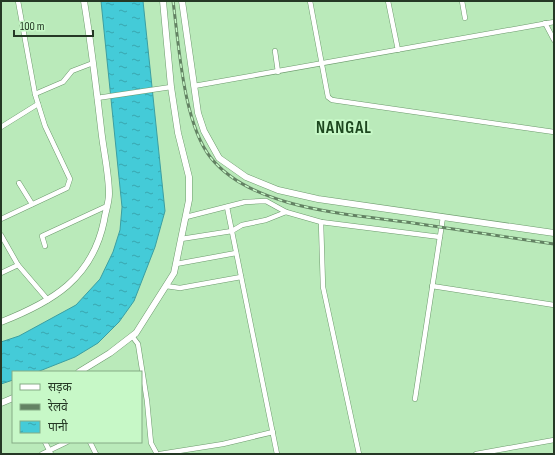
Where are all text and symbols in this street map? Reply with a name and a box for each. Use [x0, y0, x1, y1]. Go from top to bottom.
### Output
scale bar [14, 12, 93, 38]
text: 100 m [20, 19, 45, 34]
district label: NANGAL [316, 118, 372, 138]
legend [12, 371, 142, 443]
text: सड़क [48, 380, 73, 395]
text: रेलवे [48, 399, 68, 415]
text: पानी [48, 419, 69, 435]

